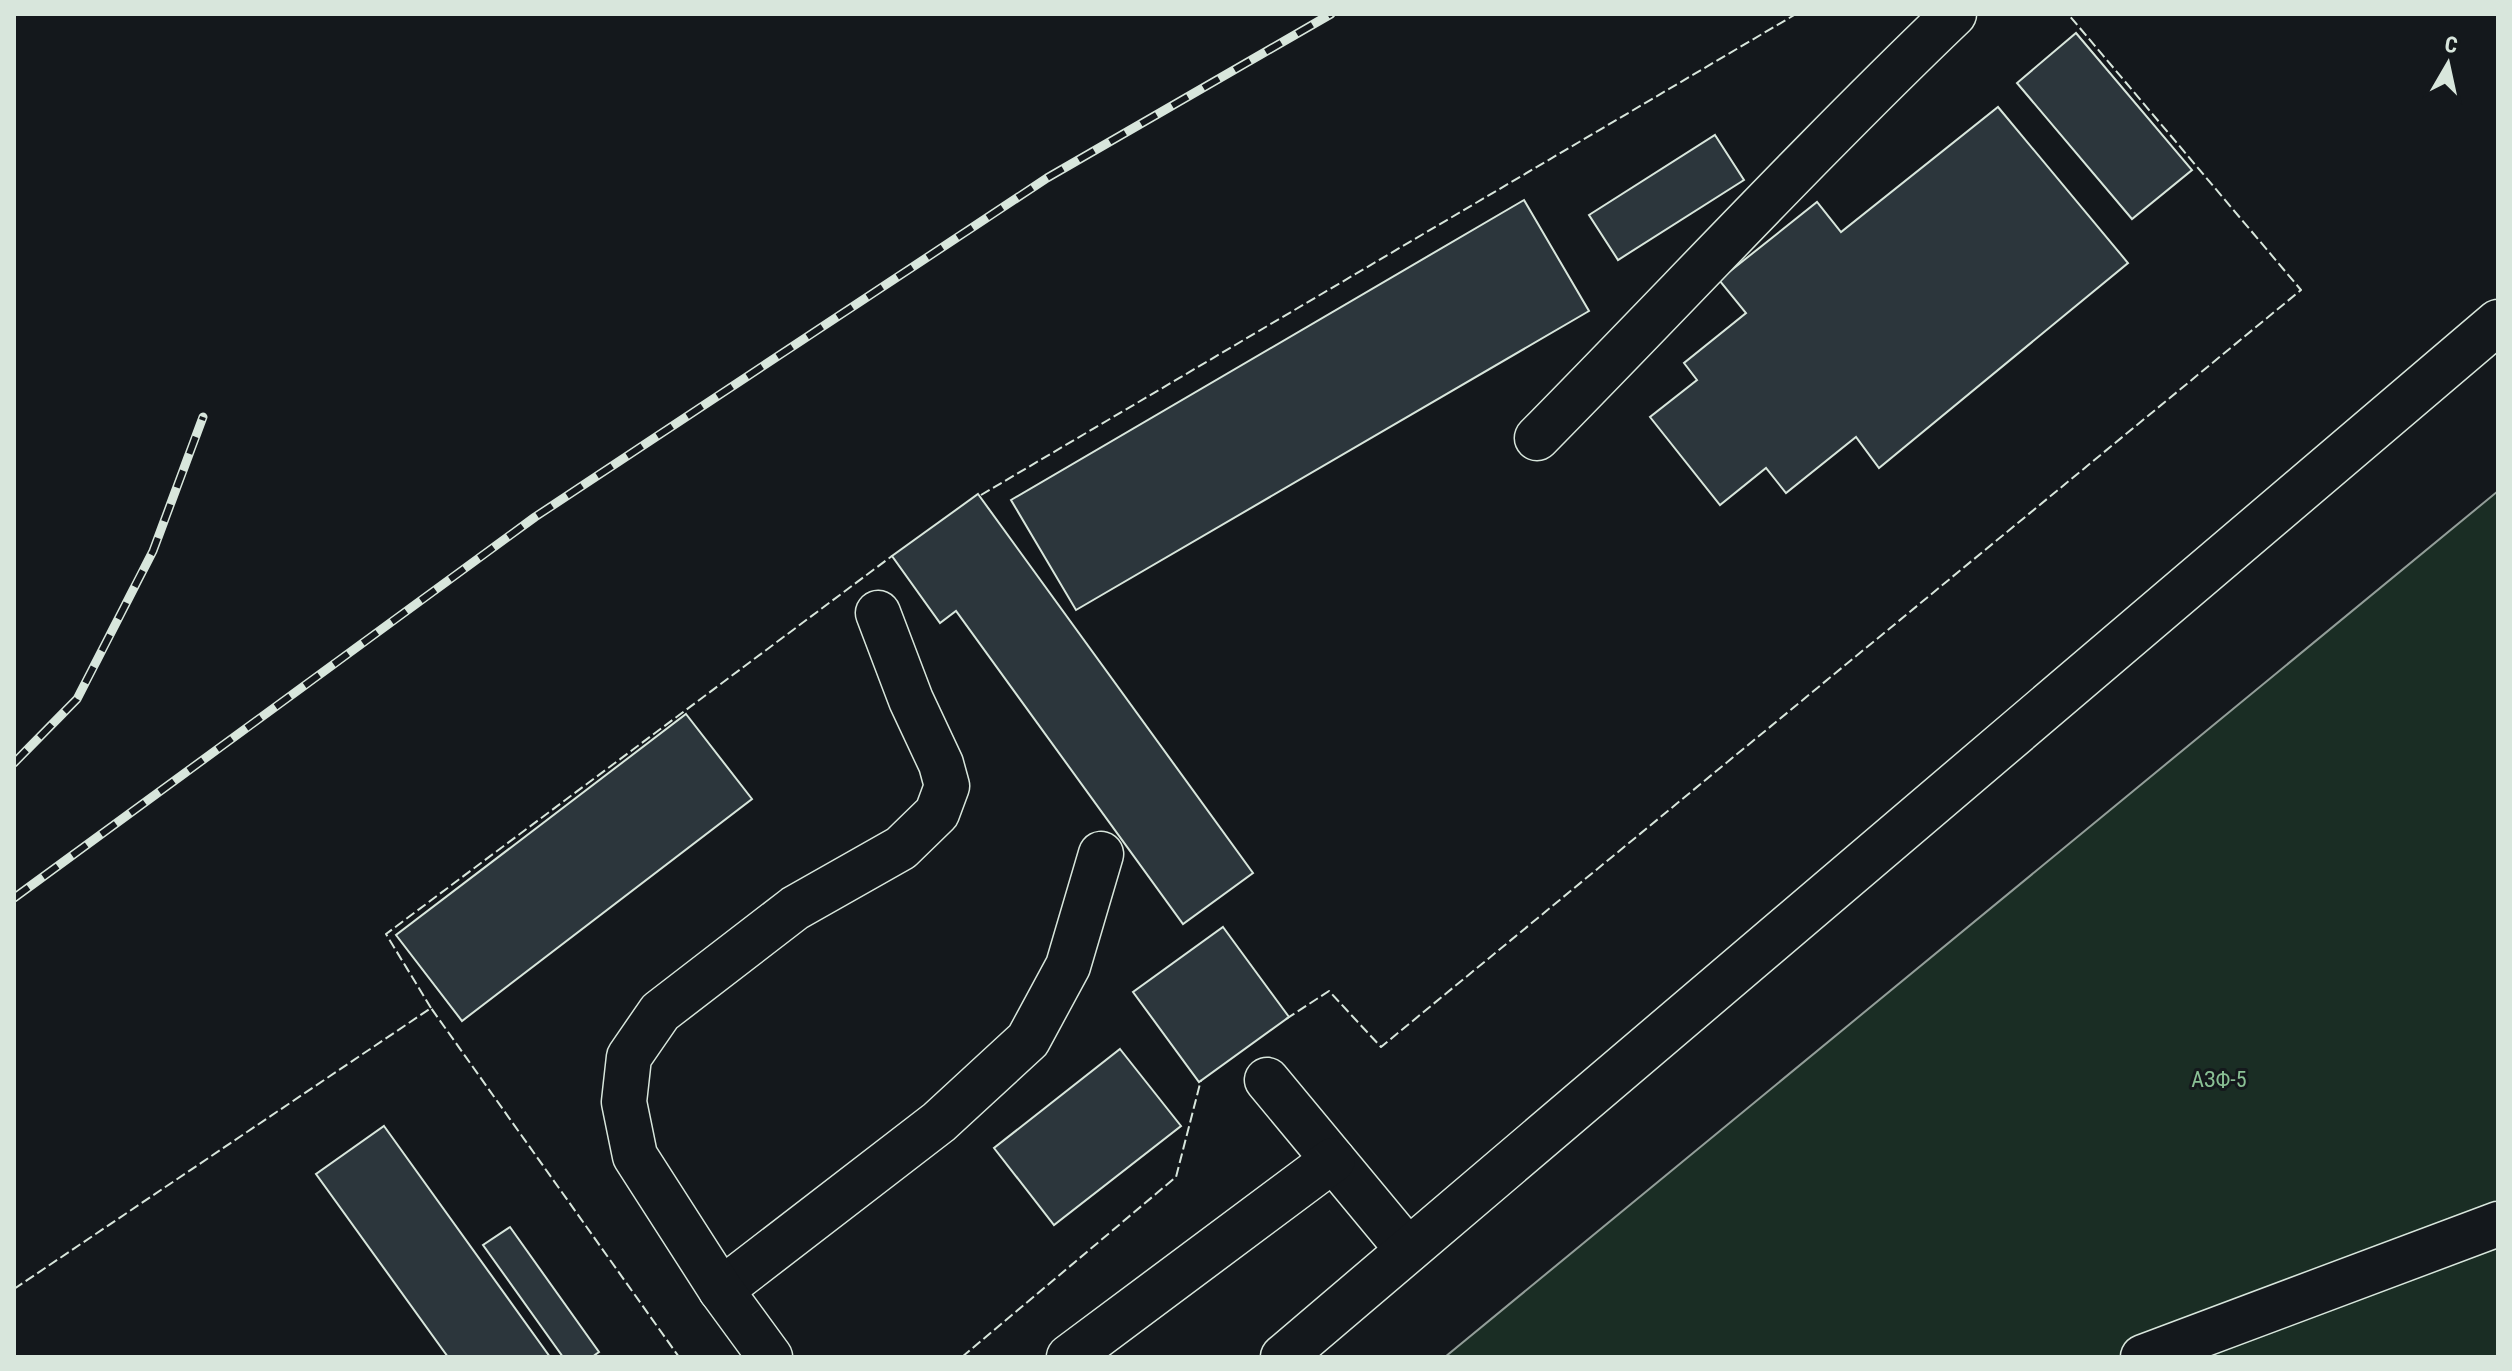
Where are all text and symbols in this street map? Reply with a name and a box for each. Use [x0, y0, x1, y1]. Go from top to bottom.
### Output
north arrow [2408, 24, 2488, 104]
text: С [2443, 31, 2459, 58]
park label: АЗФ-5 [2191, 1067, 2247, 1092]

